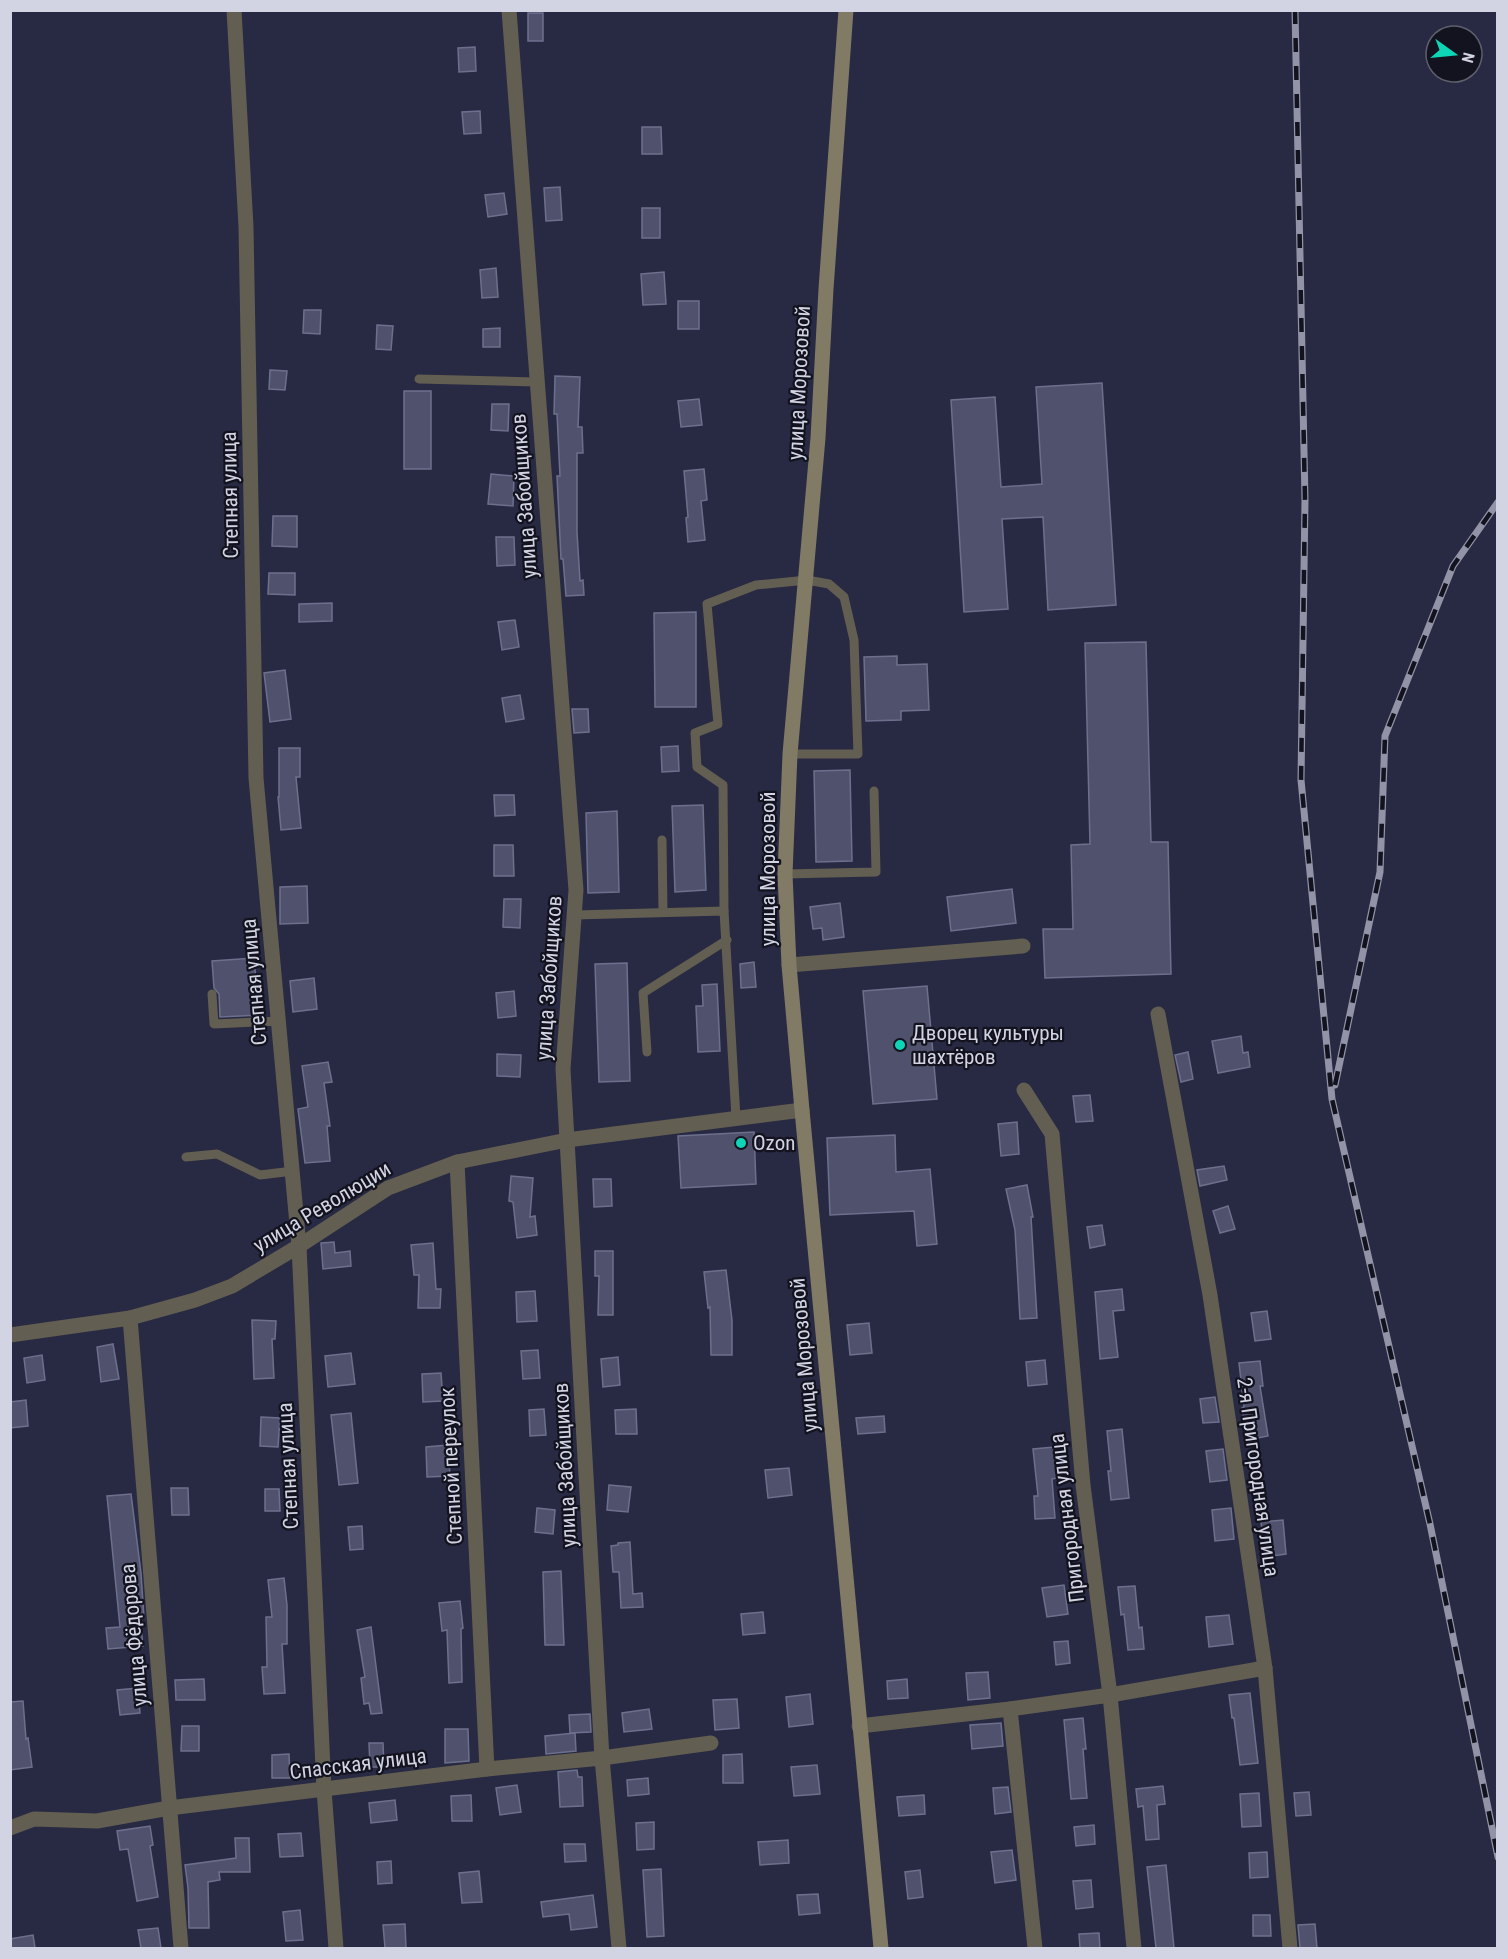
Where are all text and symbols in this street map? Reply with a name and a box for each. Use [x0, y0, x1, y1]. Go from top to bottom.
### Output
north arrow [1424, 24, 1484, 84]
text: N [1458, 51, 1478, 65]
street label: улица Морозовой [783, 305, 815, 461]
street label: улица Забойщиков [506, 413, 542, 579]
street label: Степная улица [217, 431, 243, 559]
street label: улица Морозовой [756, 792, 780, 946]
street label: улица Забойщиков [531, 895, 567, 1061]
street label: Степная улица [237, 918, 271, 1046]
place label: Дворец культуры шахтёров [912, 1021, 1064, 1069]
marker: Дворец культуры шахтёров [893, 1038, 907, 1052]
place label: Ozon [753, 1131, 795, 1155]
marker: Ozon [734, 1136, 748, 1150]
street label: улица Революции [249, 1157, 395, 1257]
street label: улица Морозовой [785, 1277, 823, 1433]
street label: 2-я Пригородная улица [1232, 1376, 1284, 1578]
street label: улица Забойщиков [549, 1382, 581, 1548]
street label: Степной переулок [435, 1387, 467, 1545]
street label: Степная улица [273, 1402, 303, 1530]
street label: Пригородная улица [1045, 1432, 1089, 1604]
street label: улица Фёдорова [116, 1563, 152, 1707]
street label: Спасская улица [288, 1744, 428, 1784]

